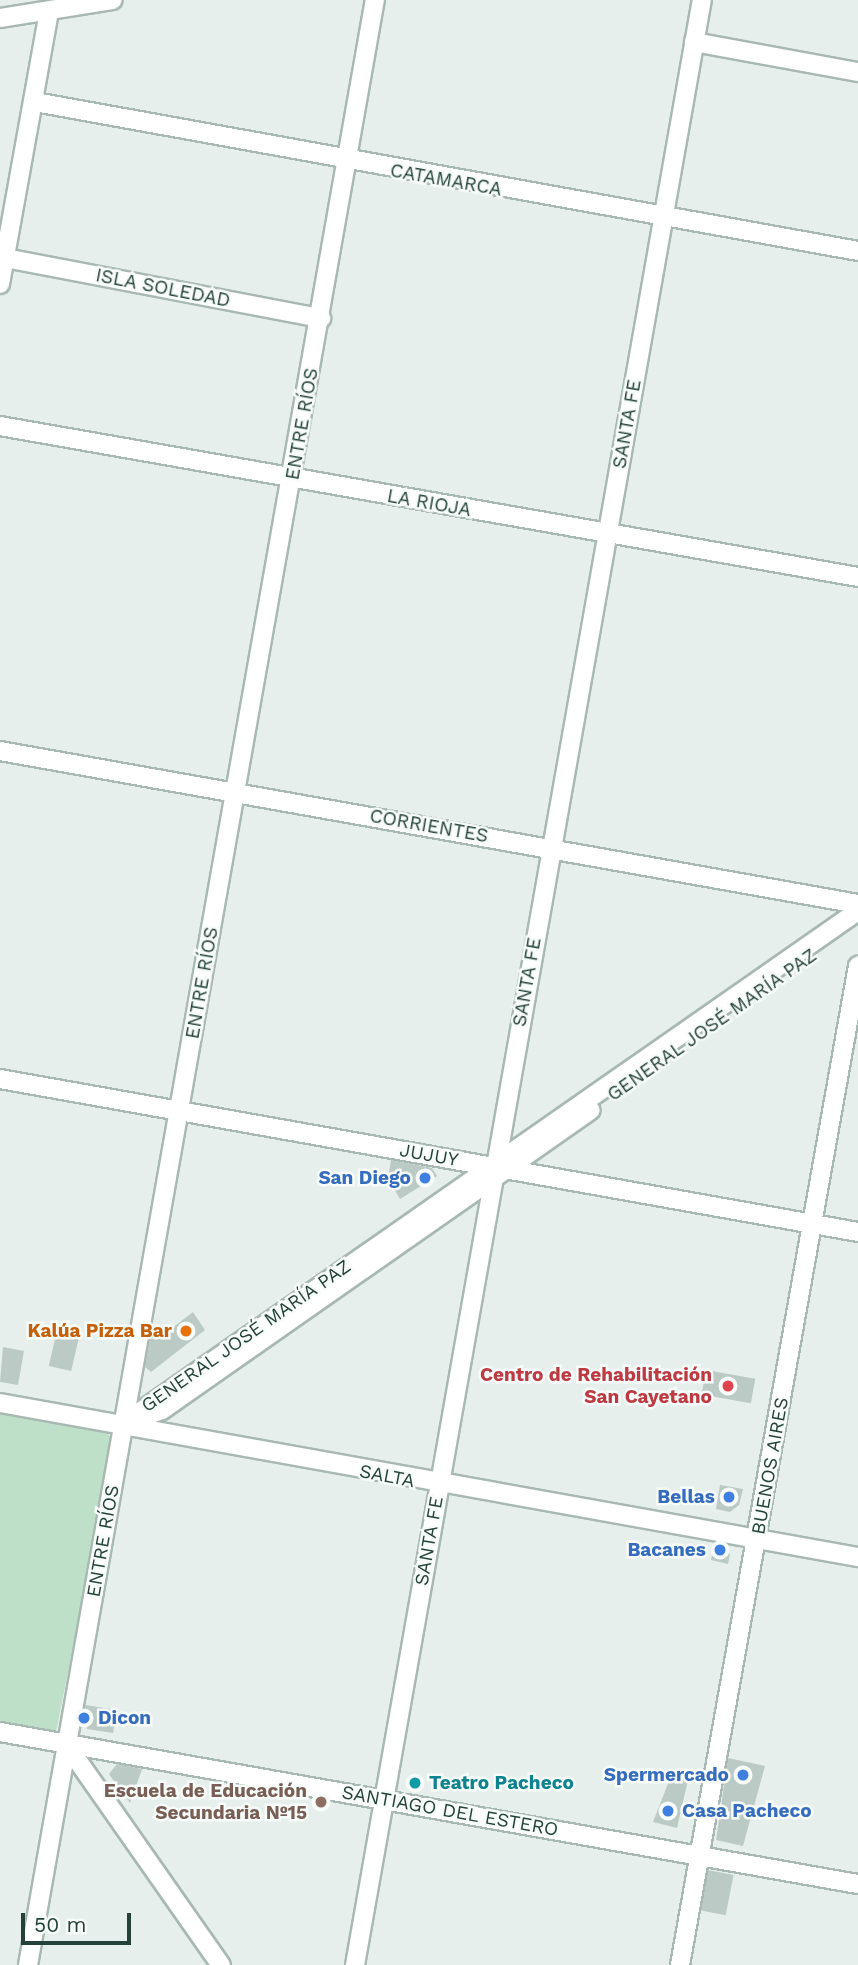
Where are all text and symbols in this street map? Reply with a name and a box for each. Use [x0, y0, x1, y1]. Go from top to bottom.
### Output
street label: CATAMARCA [388, 159, 504, 201]
street label: ISLA SOLEDAD [93, 264, 233, 312]
street label: ENTRE RÍOS [281, 366, 323, 482]
street label: SANTA FE [608, 377, 646, 471]
street label: LA RIOJA [385, 484, 473, 522]
street label: CORRIENTES [368, 804, 490, 848]
street label: ENTRE RÍOS [181, 925, 223, 1041]
street label: SANTA FE [508, 935, 546, 1029]
street label: GENERAL JOSÉ MARÍA PAZ [602, 943, 822, 1107]
street label: JUJUY [398, 1139, 460, 1171]
place label: San Diego [318, 1167, 411, 1189]
marker: San Diego [417, 1170, 433, 1186]
street label: GENERAL JOSÉ MARÍA PAZ [136, 1254, 356, 1418]
place label: Kalúa Pizza Bar [27, 1320, 172, 1342]
marker: Kalúa Pizza Bar [178, 1323, 194, 1339]
place label: Centro de Rehabilitación San Cayetano [480, 1364, 712, 1408]
marker: Centro de Rehabilitación San Cayetano [718, 1376, 738, 1396]
street label: BUENOS AIRES [747, 1395, 793, 1537]
street label: SALTA [357, 1459, 417, 1493]
street label: ENTRE RÍOS [82, 1483, 124, 1599]
place label: Bellas [657, 1486, 715, 1508]
marker: Bellas [721, 1489, 737, 1505]
street label: SANTA FE [410, 1494, 448, 1588]
place label: Bacanes [627, 1539, 706, 1561]
marker: Bacanes [712, 1542, 728, 1558]
place label: Dicon [98, 1707, 151, 1729]
marker: Dicon [76, 1710, 92, 1726]
place label: Spermercado [604, 1764, 729, 1786]
marker: Spermercado [735, 1767, 751, 1783]
place label: Teatro Pacheco [429, 1772, 574, 1794]
marker: Teatro Pacheco [407, 1775, 423, 1791]
place label: Escuela de Educación Secundaria Nº15 [104, 1780, 307, 1824]
street label: SANTIAGO DEL ESTERO [340, 1781, 560, 1841]
marker: Escuela de Educación Secundaria Nº15 [313, 1794, 329, 1810]
place label: Casa Pacheco [682, 1800, 812, 1822]
marker: Casa Pacheco [660, 1803, 676, 1819]
scale bar [24, 1898, 135, 1942]
text: 50 m [34, 1912, 86, 1937]

